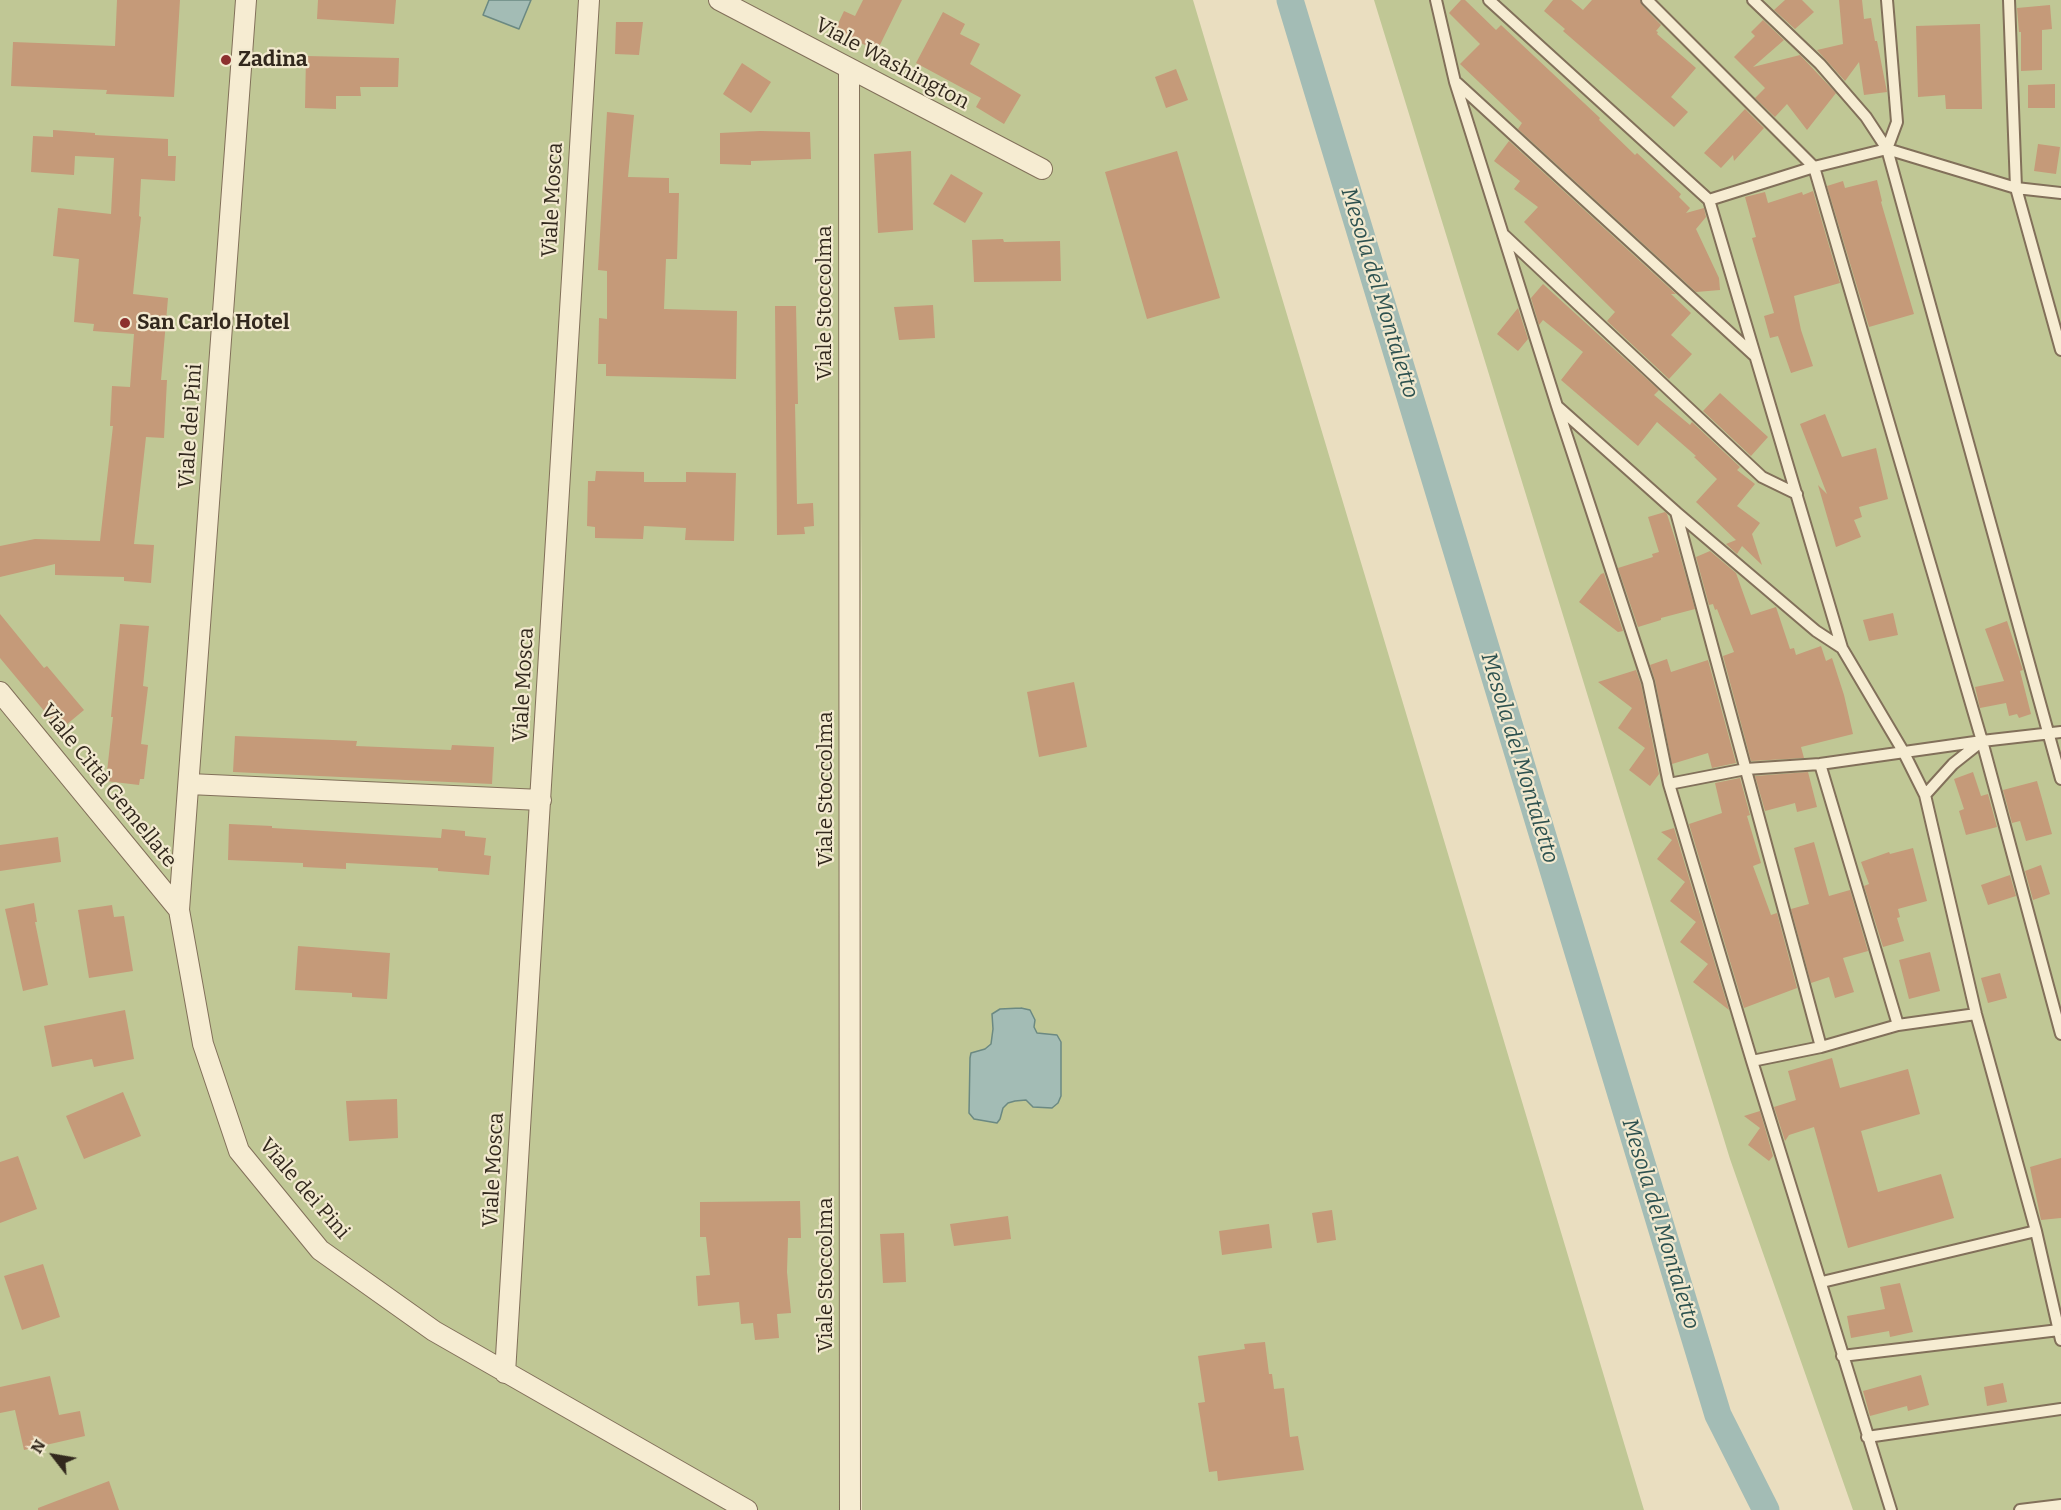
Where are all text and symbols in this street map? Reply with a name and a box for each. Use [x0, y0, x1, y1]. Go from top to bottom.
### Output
street label: Viale Washington [811, 13, 973, 115]
place label: Zadina [238, 47, 308, 73]
marker: Zadina [219, 53, 233, 67]
street label: Viale Mosca [537, 142, 569, 258]
water label: Mesola del Montaletto [1334, 185, 1424, 401]
street label: Viale Stoccolma [812, 226, 838, 380]
place label: San Carlo Hotel [137, 310, 289, 336]
marker: San Carlo Hotel [118, 316, 132, 330]
street label: Viale dei Pini [174, 363, 208, 489]
street label: Viale Mosca [508, 627, 540, 743]
water label: Mesola del Montaletto [1474, 650, 1564, 866]
street label: Viale Città Gemellate [34, 699, 182, 873]
street label: Viale Stoccolma [813, 712, 839, 866]
street label: Viale Mosca [478, 1112, 510, 1228]
water label: Mesola del Montaletto [1615, 1116, 1705, 1332]
street label: Viale dei Pini [253, 1133, 355, 1245]
street label: Viale Stoccolma [813, 1198, 839, 1352]
north arrow [24, 1426, 84, 1486]
text: N [27, 1436, 49, 1457]

